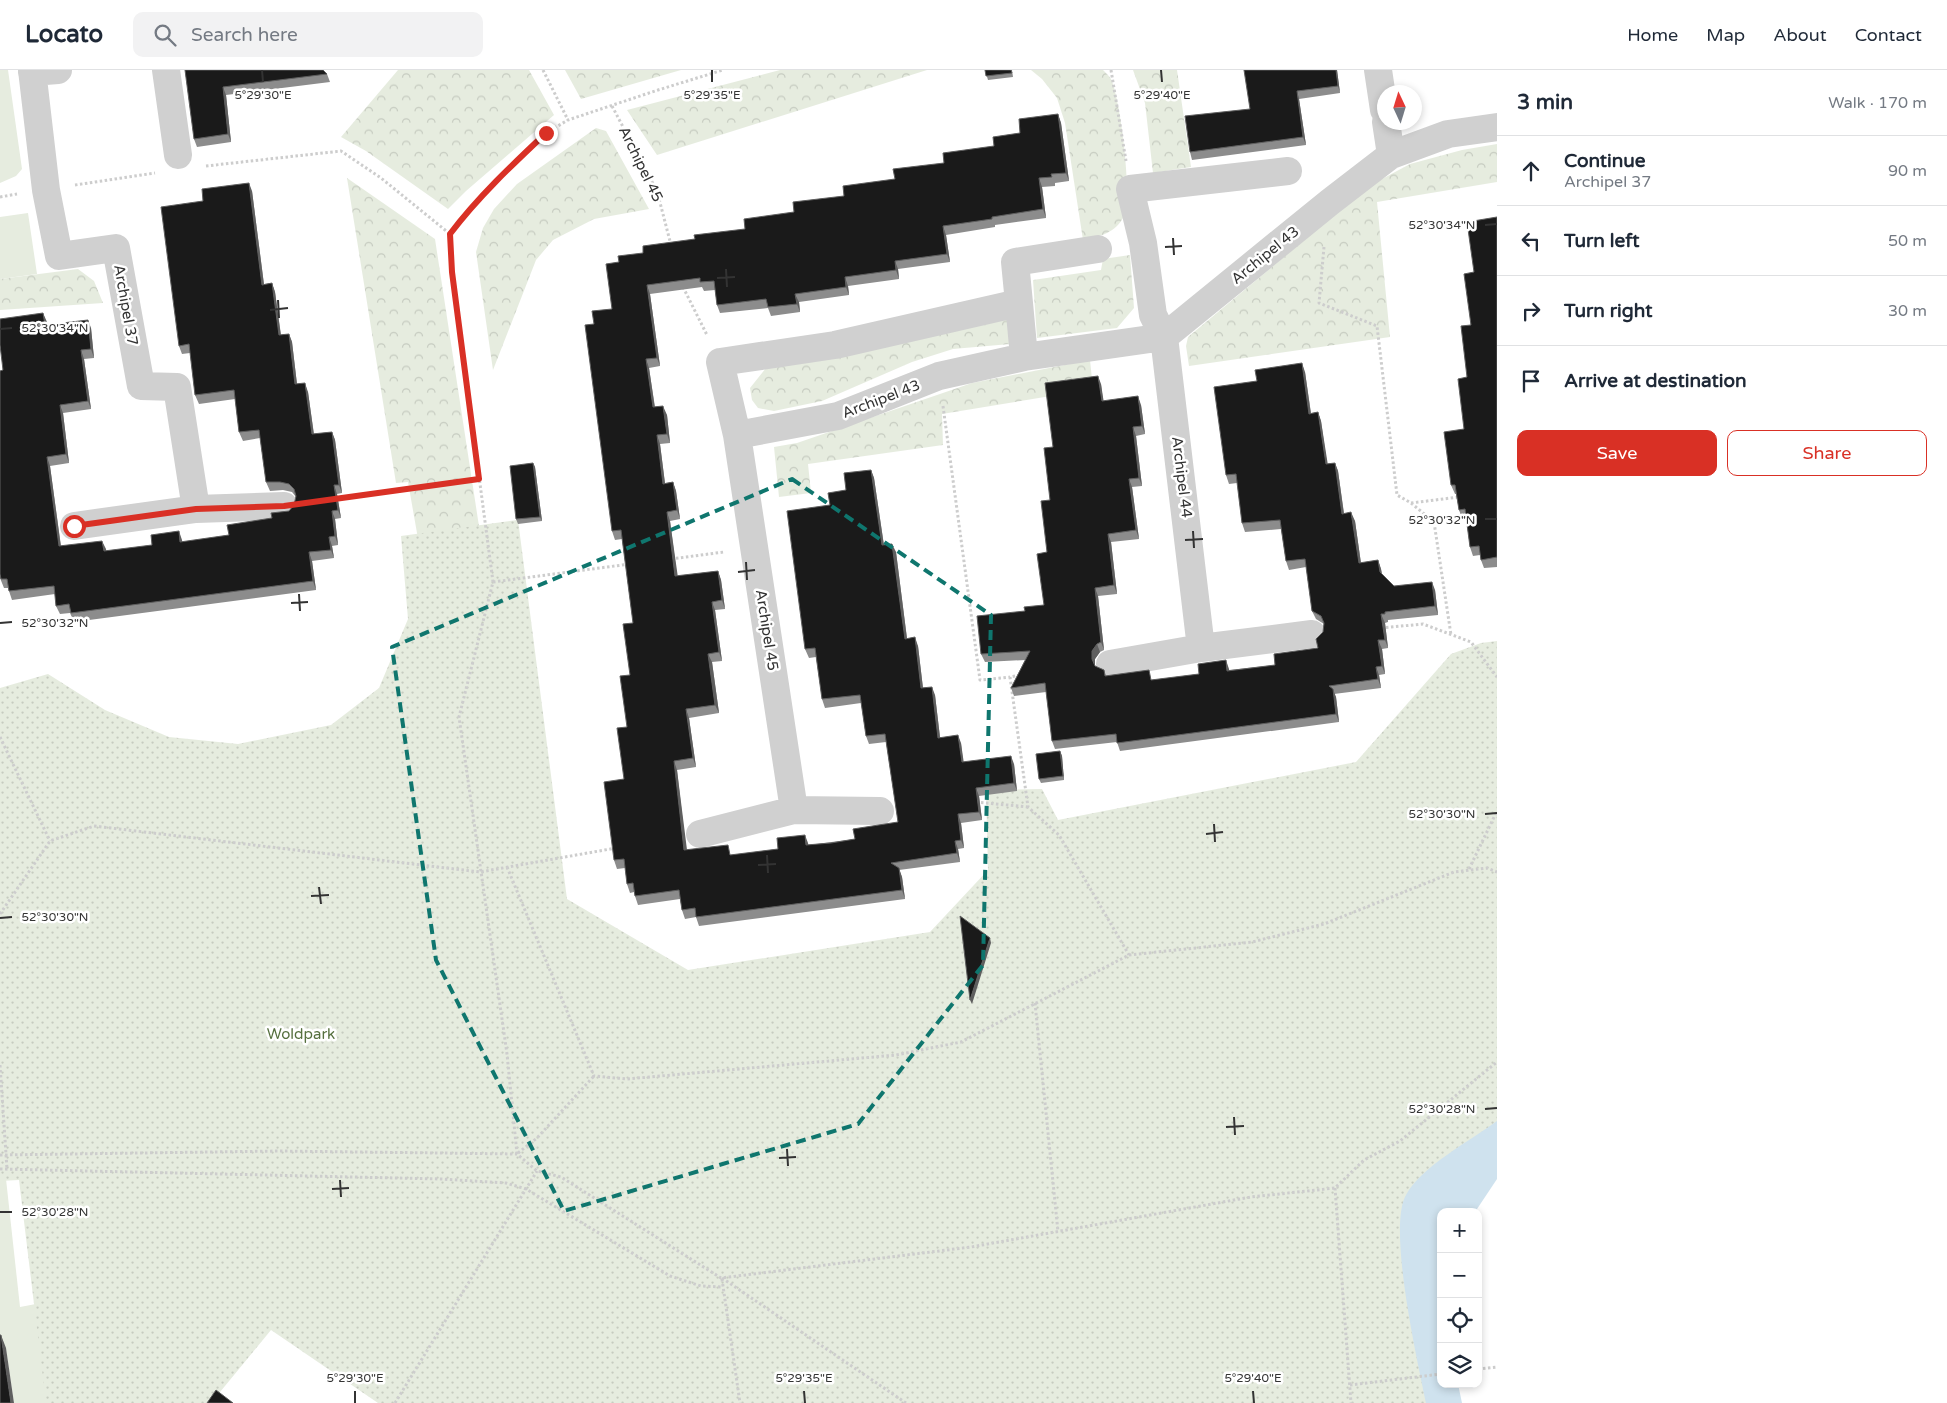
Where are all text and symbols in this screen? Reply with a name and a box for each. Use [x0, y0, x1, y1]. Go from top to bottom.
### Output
search box [133, 12, 483, 57]
text: Locato [25, 20, 103, 49]
icon: search [151, 21, 179, 49]
text: Search here [191, 24, 298, 46]
text: Home [1627, 24, 1678, 46]
text: Map [1706, 24, 1745, 46]
text: About [1773, 24, 1827, 46]
text: Contact [1855, 24, 1922, 46]
north arrow [1377, 85, 1422, 130]
text: 5°29'30"E [234, 88, 292, 102]
text: 5°29'35"E [683, 88, 741, 102]
text: 5°29'40"E [1133, 88, 1191, 102]
text: 3 min [1517, 90, 1573, 115]
text: Walk · 170 m [1828, 93, 1927, 113]
route end [535, 122, 558, 145]
street label: Archipel 45 [615, 123, 667, 205]
text: Continue [1564, 150, 1646, 172]
icon: ahead [1517, 157, 1545, 185]
text: 90 m [1888, 161, 1927, 181]
text: Archipel 37 [1564, 172, 1651, 192]
text: 52°30'34"N [1409, 218, 1476, 232]
street label: Archipel 43 [1228, 222, 1302, 288]
icon: left [1517, 227, 1545, 255]
text: Turn left [1564, 230, 1640, 252]
text: 50 m [1888, 231, 1927, 251]
street label: Archipel 37 [110, 263, 142, 347]
icon: right [1517, 297, 1545, 325]
text: Turn right [1564, 300, 1652, 322]
text: 30 m [1888, 301, 1927, 321]
text: 52°30'34"N [22, 321, 89, 335]
icon: arrive [1517, 367, 1545, 395]
text: Arrive at destination [1564, 370, 1747, 392]
street label: Archipel 43 [840, 376, 922, 422]
button: Save [1517, 430, 1717, 476]
button: Share [1727, 430, 1927, 476]
street label: Archipel 44 [1168, 435, 1196, 519]
text: 52°30'32"N [1409, 513, 1476, 527]
route start [63, 515, 86, 538]
street label: Archipel 45 [752, 588, 782, 672]
text: 52°30'32"N [22, 616, 89, 630]
text: 52°30'30"N [1409, 807, 1476, 821]
text: 52°30'30"N [22, 910, 89, 924]
park label: Woldpark [267, 1025, 335, 1043]
text: 52°30'28"N [1409, 1102, 1476, 1116]
text: 52°30'28"N [22, 1205, 89, 1219]
map controls [1437, 1208, 1482, 1388]
button: + [1437, 1208, 1482, 1253]
button: − [1437, 1253, 1482, 1298]
button: locate [1437, 1298, 1482, 1343]
button: layers [1437, 1343, 1482, 1388]
text: 5°29'30"E [326, 1371, 384, 1385]
text: 5°29'35"E [775, 1371, 833, 1385]
text: 5°29'40"E [1224, 1371, 1282, 1385]

